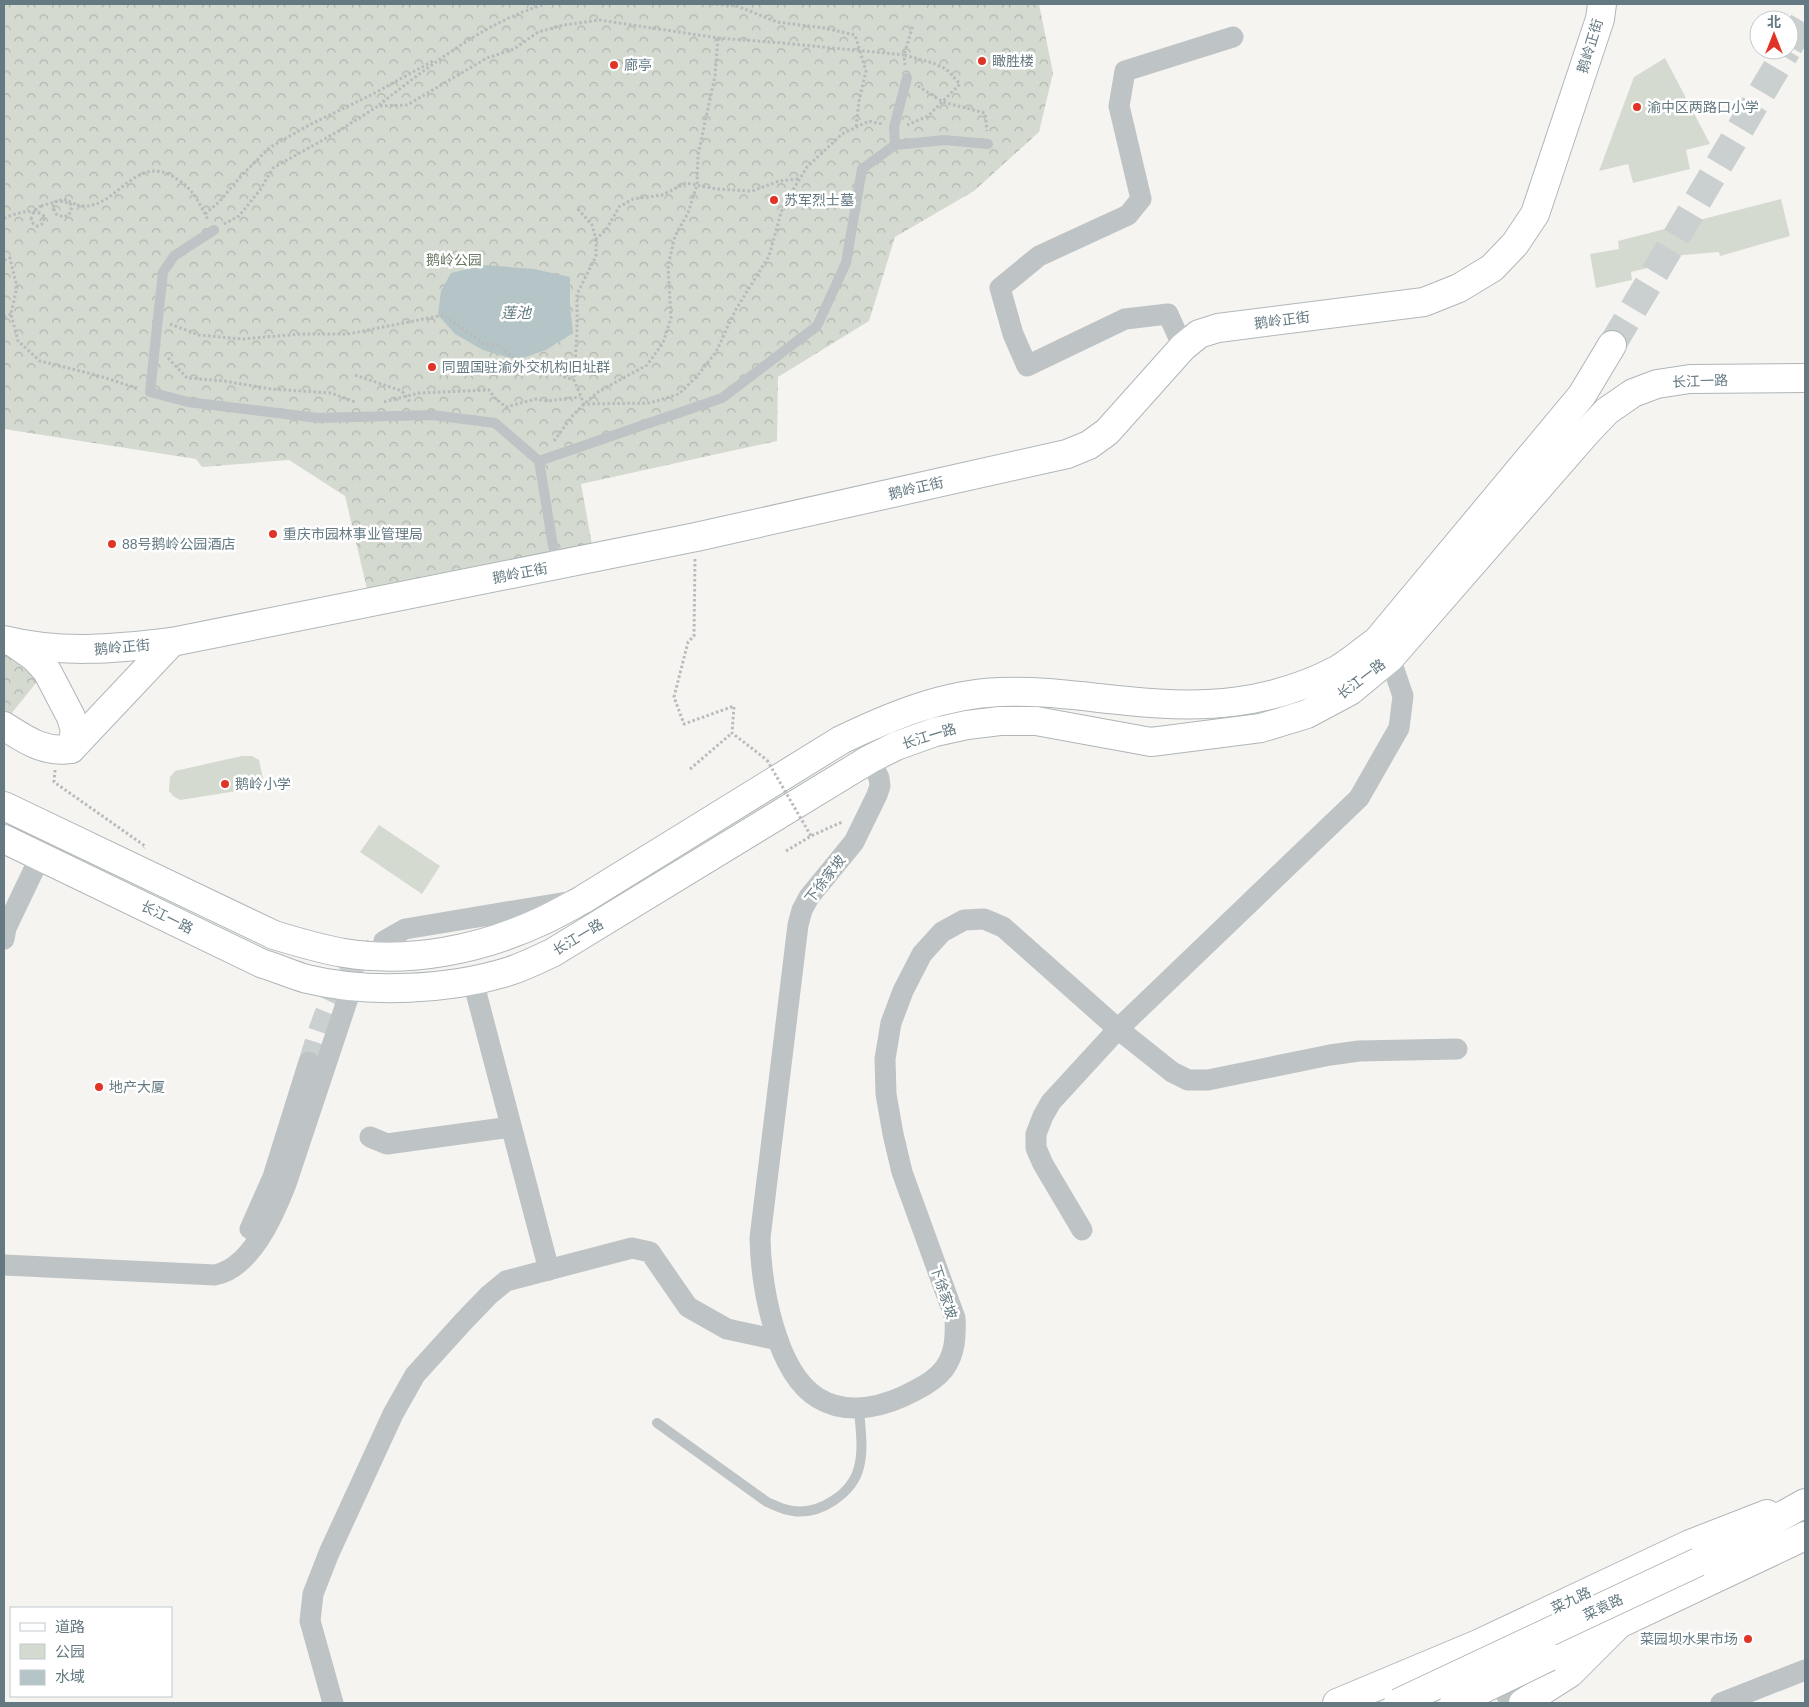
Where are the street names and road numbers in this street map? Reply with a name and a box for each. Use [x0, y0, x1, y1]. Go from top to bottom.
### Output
street label: 鹅岭正街 [1574, 17, 1606, 75]
street label: 鹅岭正街 [1253, 309, 1311, 331]
street label: 长江一路 [1672, 372, 1728, 390]
street label: 鹅岭正街 [887, 474, 945, 502]
street label: 鹅岭正街 [491, 560, 549, 586]
street label: 鹅岭正街 [93, 637, 151, 657]
street label: 长江一路 [1334, 656, 1388, 702]
street label: 长江一路 [900, 720, 958, 752]
street label: 下徐家坡 [801, 852, 849, 906]
street label: 长江一路 [138, 898, 196, 936]
street label: 长江一路 [550, 916, 606, 958]
street label: 下徐家坡 [928, 1263, 960, 1321]
street label: 菜九路 [1549, 1584, 1593, 1616]
street label: 菜袁路 [1581, 1591, 1625, 1623]

